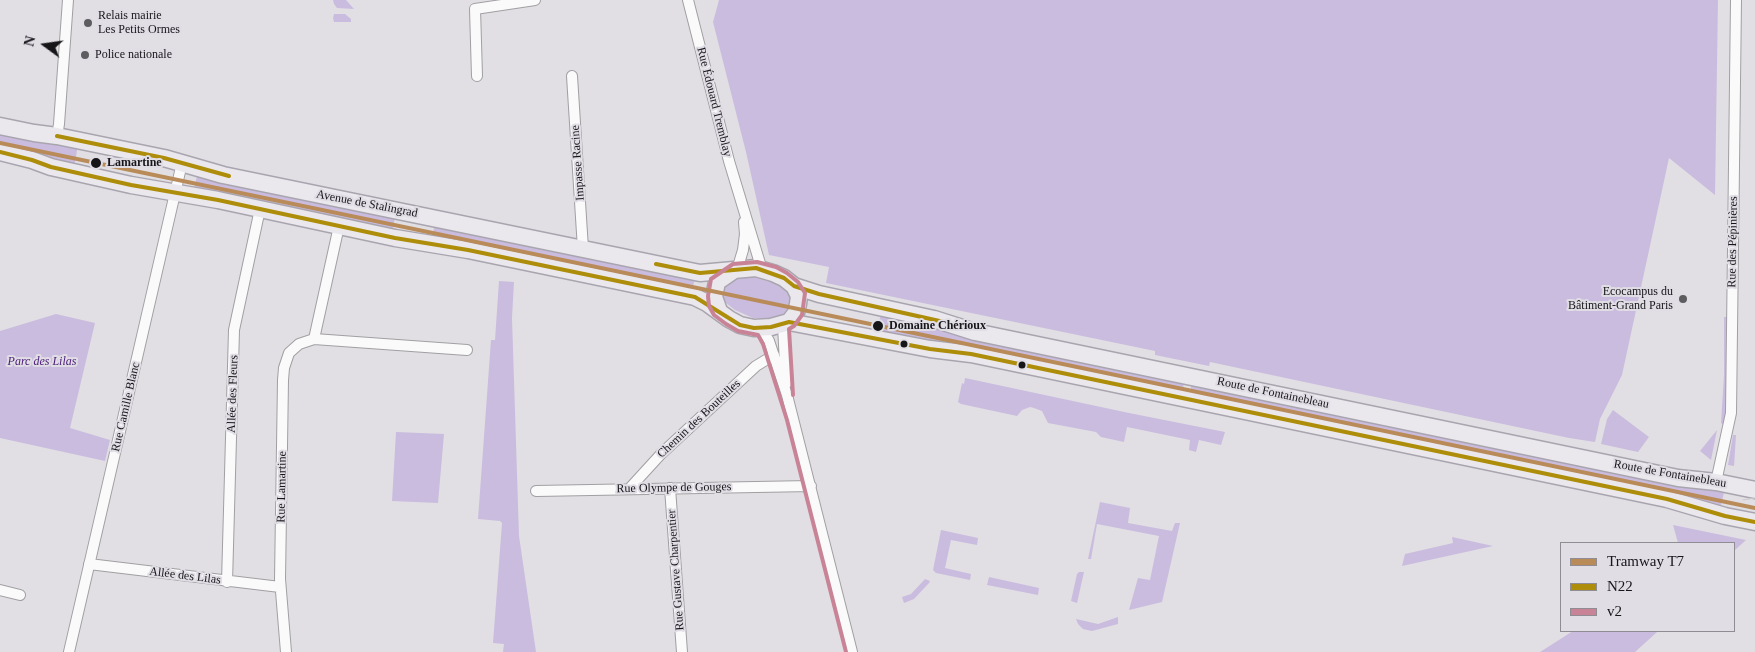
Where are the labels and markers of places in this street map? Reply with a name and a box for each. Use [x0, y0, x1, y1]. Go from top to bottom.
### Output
place label: Relais mairie Les Petits Ormes [98, 9, 180, 37]
marker: Relais mairie Les Petits Ormes [82, 17, 94, 29]
place label: Police nationale [95, 48, 172, 62]
marker: Police nationale [79, 49, 91, 61]
marker: Lamartine [89, 156, 103, 170]
place label: Lamartine [107, 156, 162, 170]
place label: Ecocampus du Bâtiment-Grand Paris [1568, 285, 1673, 313]
marker: Ecocampus du Bâtiment-Grand Paris [1677, 293, 1689, 305]
marker: Domaine Chérioux [871, 319, 885, 333]
place label: Domaine Chérioux [889, 319, 986, 333]
unlabelled marker [899, 339, 909, 349]
unlabelled marker [1017, 360, 1027, 370]

